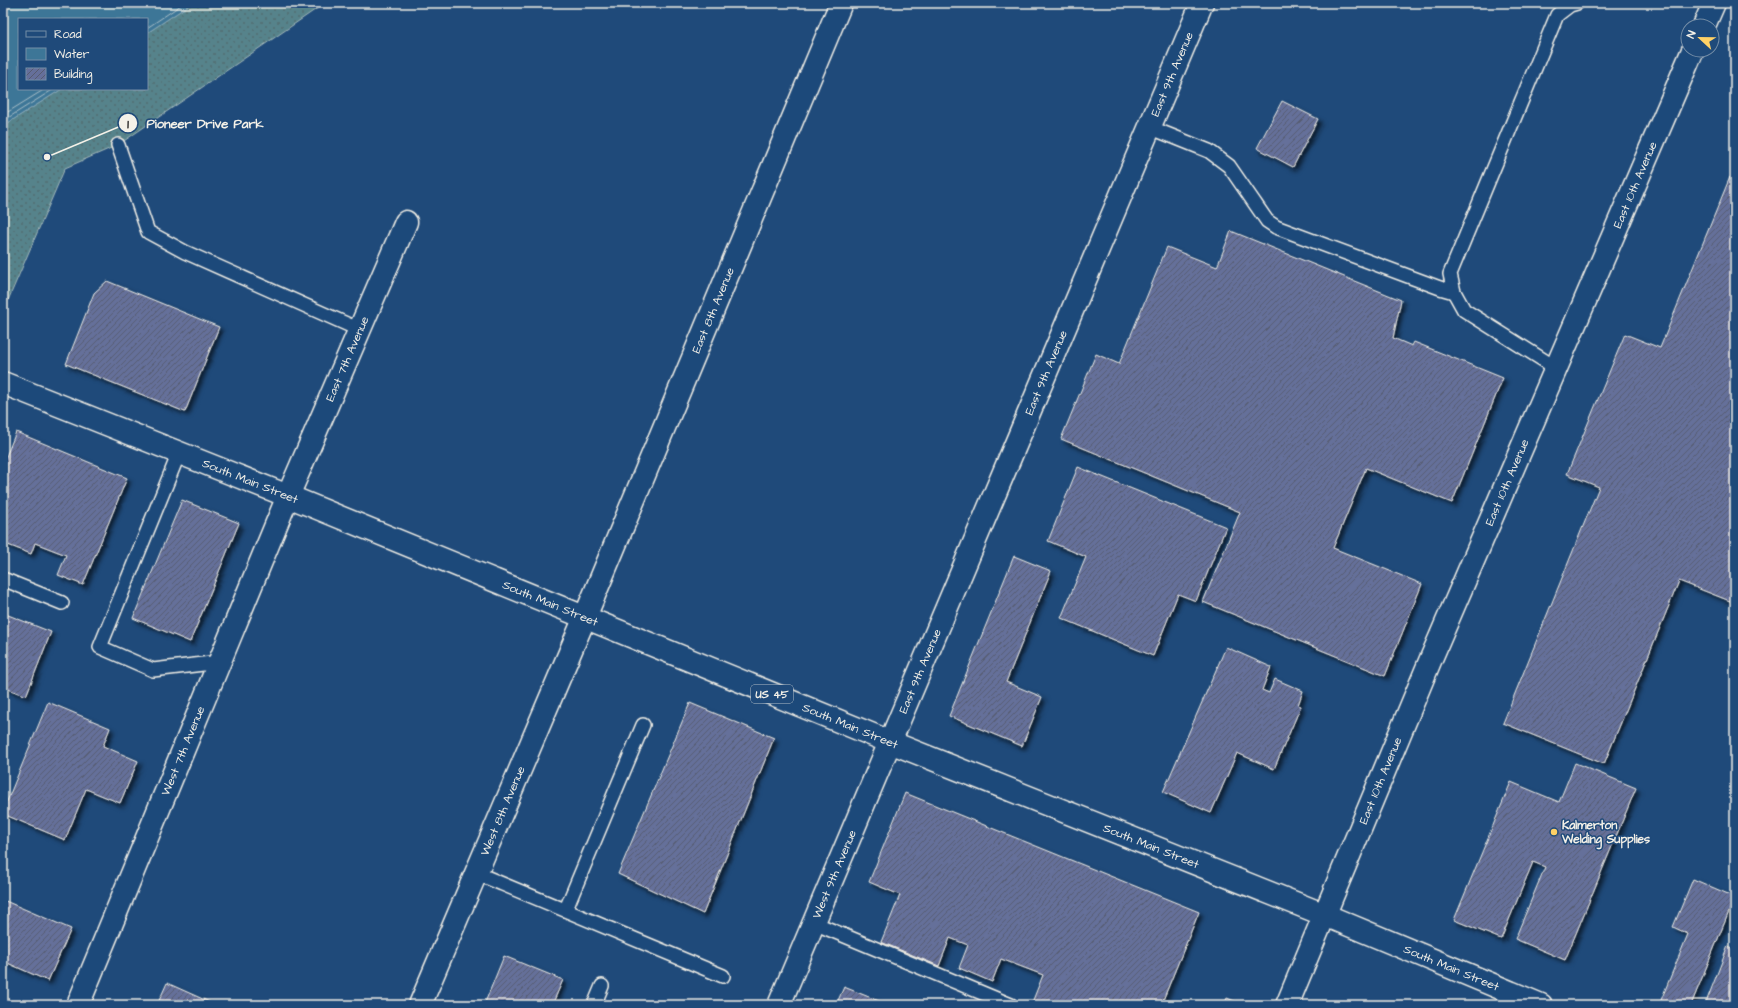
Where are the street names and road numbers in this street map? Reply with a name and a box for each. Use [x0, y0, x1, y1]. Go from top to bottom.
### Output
street label: East 9th Avenue [1147, 29, 1198, 119]
street label: East 10th Avenue [1609, 138, 1661, 231]
street label: East 8th Avenue [687, 264, 739, 356]
street label: East 7th Avenue [321, 313, 373, 404]
street label: East 9th Avenue [1021, 327, 1072, 418]
street label: East 10th Avenue [1481, 436, 1533, 528]
street label: South Main Street [200, 454, 301, 508]
street label: South Main Street [500, 576, 601, 630]
street label: East 9th Avenue [895, 626, 946, 716]
road number: US 45 [751, 685, 793, 703]
street label: South Main Street [800, 699, 901, 753]
street label: West 7th Avenue [157, 703, 209, 798]
street label: East 10th Avenue [1355, 734, 1406, 827]
street label: West 8th Avenue [476, 763, 529, 858]
street label: South Main Street [1101, 819, 1202, 873]
street label: West 9th Avenue [808, 827, 861, 921]
street label: South Main Street [1401, 940, 1502, 995]

